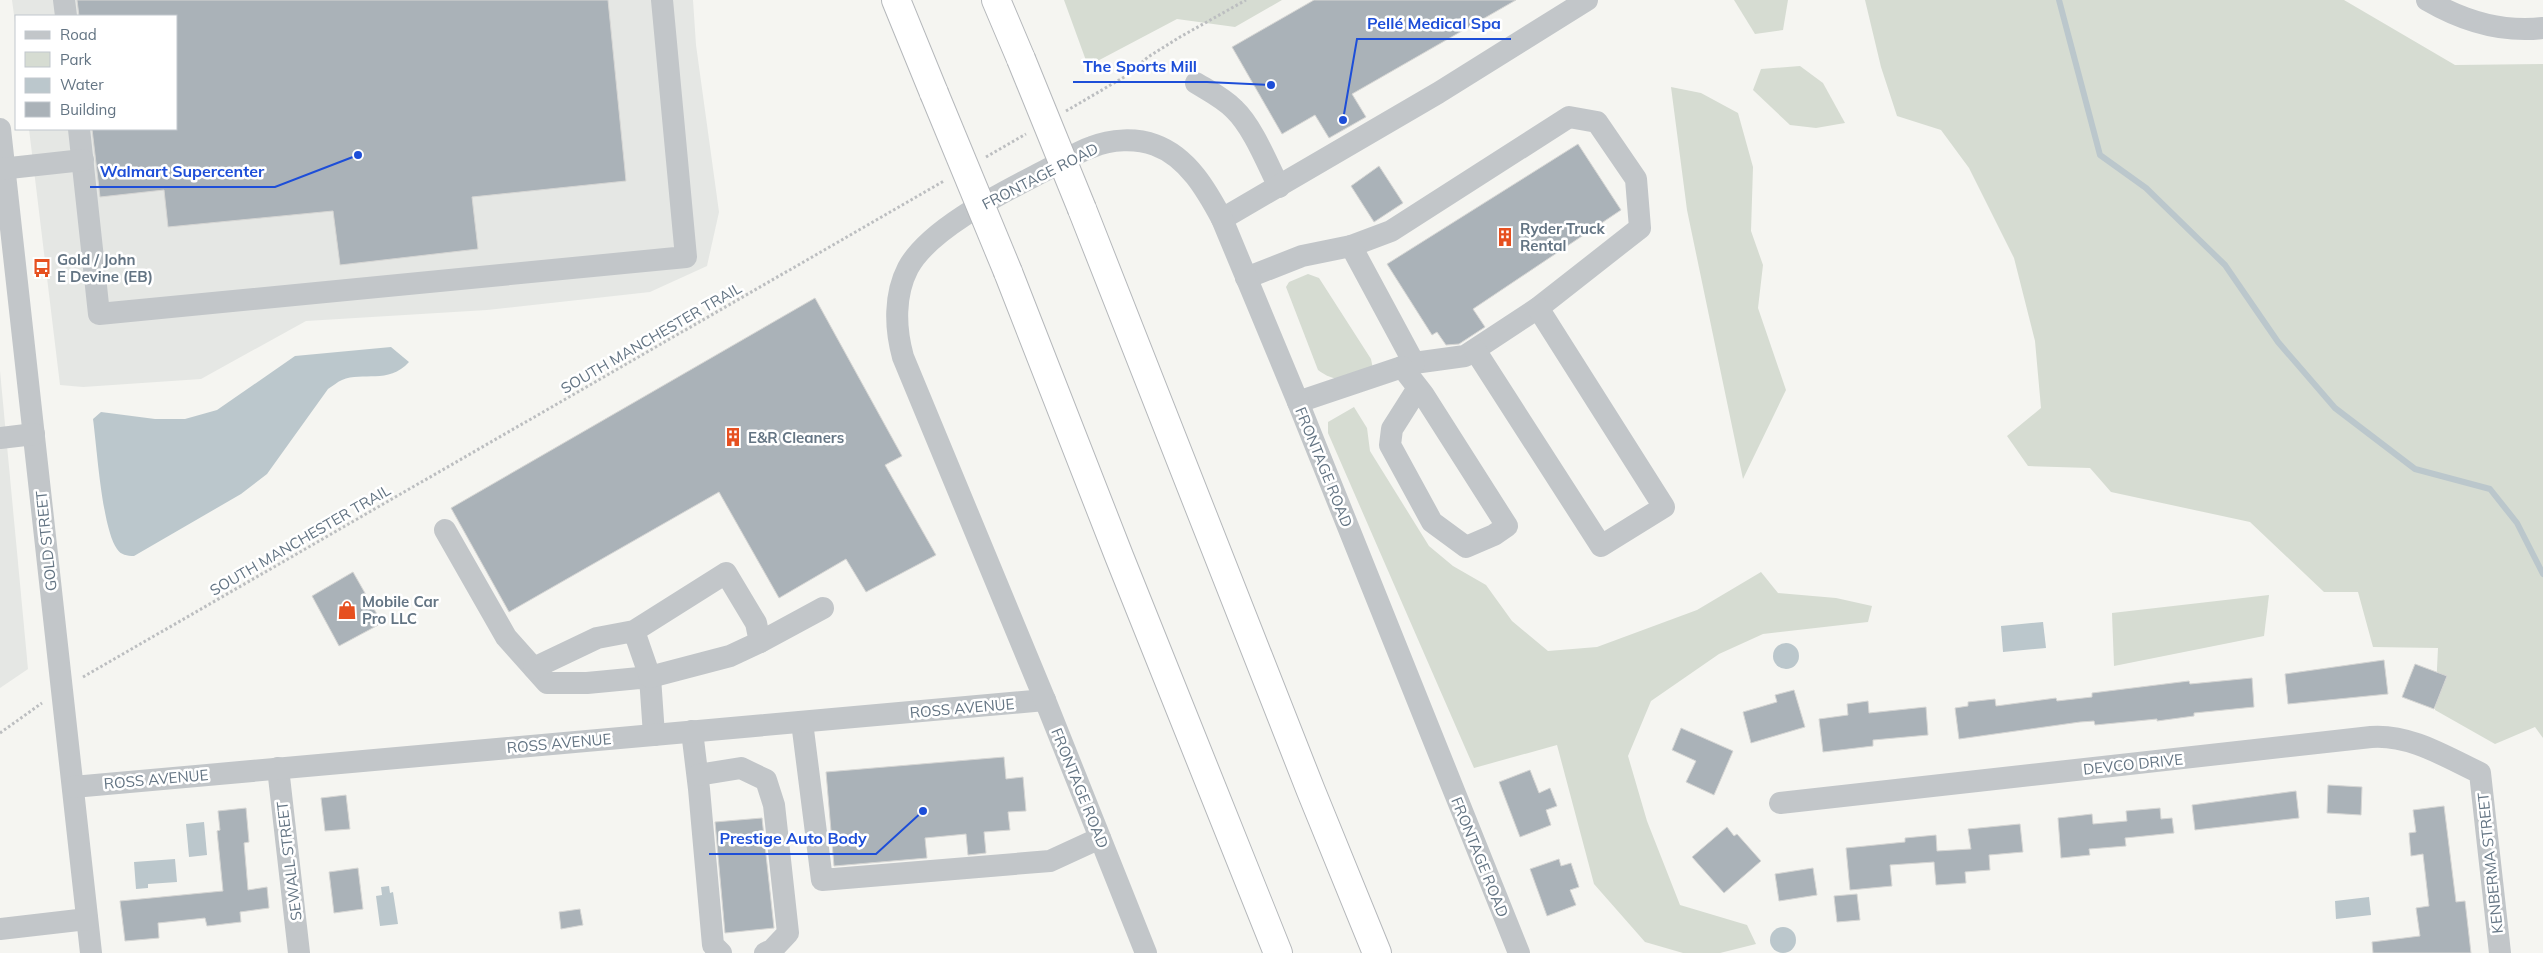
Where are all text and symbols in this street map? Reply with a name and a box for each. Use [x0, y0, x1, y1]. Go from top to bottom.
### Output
callout: Pellé Medical Spa [1357, 8, 1511, 39]
text: Pellé Medical Spa [1367, 13, 1501, 33]
legend [15, 15, 178, 130]
text: Road [60, 25, 97, 44]
text: Park [60, 50, 92, 69]
callout: The Sports Mill [1073, 51, 1207, 82]
text: The Sports Mill [1083, 56, 1197, 76]
text: Water [60, 75, 104, 94]
text: Building [60, 100, 116, 119]
street label: FRONTAGE ROAD [979, 139, 1101, 213]
callout: Walmart Supercenter [90, 156, 275, 187]
text: Walmart Supercenter [100, 161, 265, 181]
place label: Ryder Truck Rental [1520, 219, 1606, 255]
building icon: Ryder Truck Rental [1494, 226, 1516, 248]
place label: Gold / John E Devine (EB) [57, 250, 153, 286]
bus stop icon: Gold / John E Devine (EB) [31, 257, 53, 279]
street label: SOUTH MANCHESTER TRAIL [557, 278, 745, 398]
street label: FRONTAGE ROAD [1291, 404, 1357, 530]
building icon: E&R Cleaners [722, 426, 744, 448]
place label: E&R Cleaners [748, 428, 844, 447]
street label: SOUTH MANCHESTER TRAIL [206, 480, 394, 600]
street label: GOLD STREET [31, 490, 61, 592]
place label: Mobile Car Pro LLC [362, 592, 439, 628]
shop icon: Mobile Car Pro LLC [336, 599, 358, 621]
street label: ROSS AVENUE [909, 694, 1015, 722]
street label: FRONTAGE ROAD [1047, 725, 1113, 851]
street label: ROSS AVENUE [506, 729, 612, 757]
street label: DEVCO DRIVE [2082, 749, 2184, 779]
street label: ROSS AVENUE [103, 765, 209, 793]
street label: KENBERMA STREET [2473, 791, 2507, 935]
street label: FRONTAGE ROAD [1447, 794, 1513, 920]
street label: SEWALL STREET [272, 800, 306, 922]
callout: Prestige Auto Body [709, 823, 876, 854]
text: Prestige Auto Body [719, 828, 867, 848]

